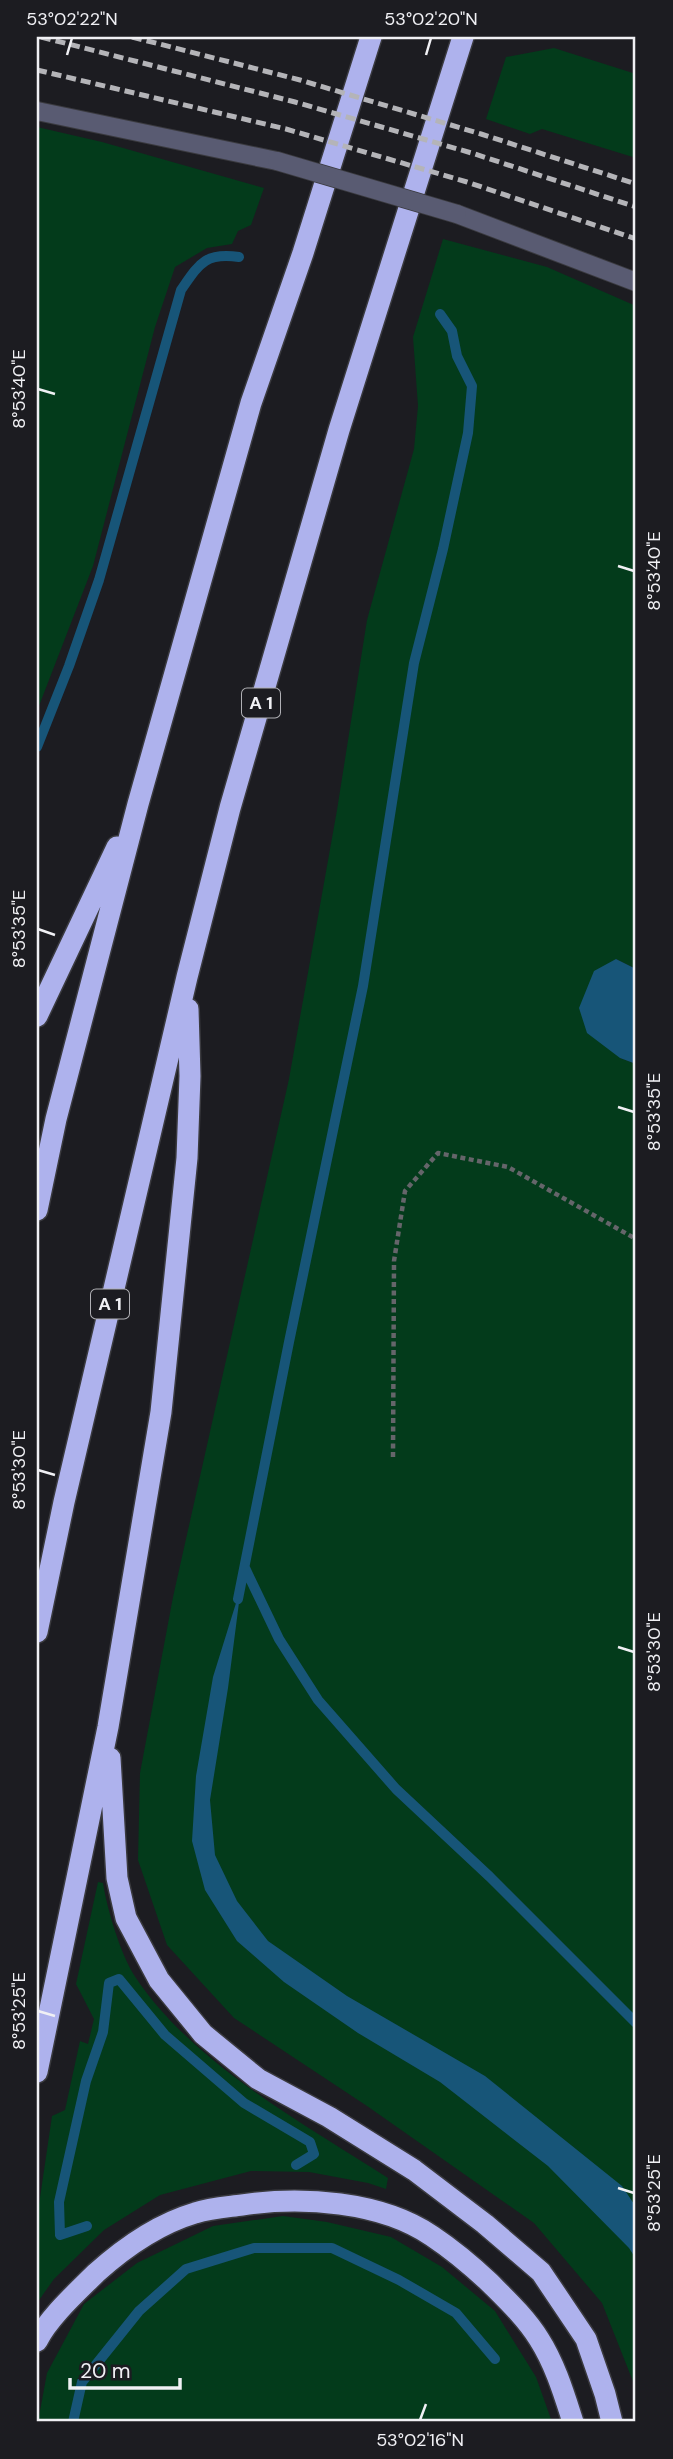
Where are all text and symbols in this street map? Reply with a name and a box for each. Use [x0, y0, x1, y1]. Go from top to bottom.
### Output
text: 53°02'22"N [26, 7, 118, 31]
text: 53°02'20"N [384, 7, 478, 31]
text: 8°53'40"E [7, 349, 31, 429]
text: 8°53'40"E [642, 531, 666, 611]
road number: A 1 [242, 688, 280, 718]
text: 8°53'35"E [7, 890, 31, 968]
text: 8°53'35"E [642, 1073, 666, 1151]
road number: A 1 [91, 1289, 129, 1318]
text: 8°53'30"E [7, 1430, 31, 1510]
text: 8°53'30"E [642, 1612, 666, 1692]
text: 8°53'25"E [7, 1972, 31, 2050]
text: 8°53'25"E [642, 2154, 666, 2232]
scale bar [70, 2347, 180, 2391]
text: 20 m [80, 2357, 131, 2385]
text: 53°02'16"N [376, 2428, 464, 2452]

